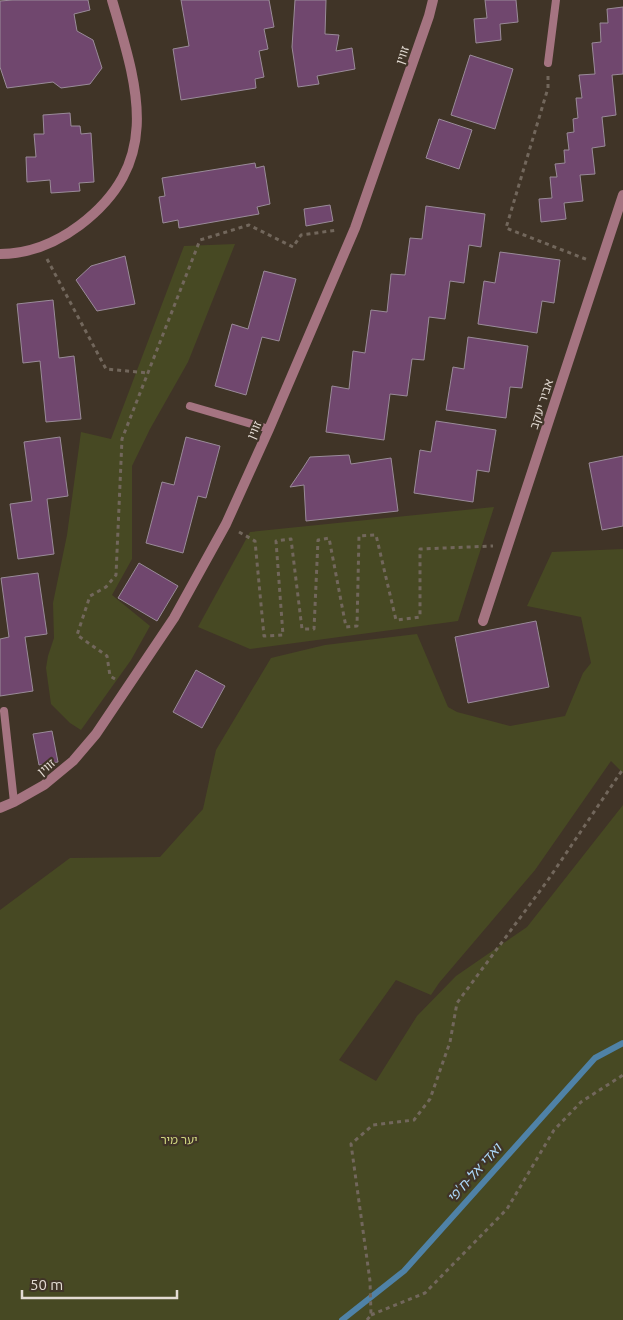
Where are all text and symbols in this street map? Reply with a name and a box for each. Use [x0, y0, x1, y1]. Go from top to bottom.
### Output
street label: זווין [393, 44, 411, 66]
street label: אביר יעקב [527, 377, 555, 431]
street label: זווין [244, 419, 264, 441]
street label: זווין [35, 756, 57, 778]
park label: יער מיר [160, 1133, 198, 1146]
water label: ואדי אל-ח'פי [444, 1139, 506, 1206]
scale bar [22, 1268, 178, 1300]
text: 50 m [30, 1276, 63, 1293]

